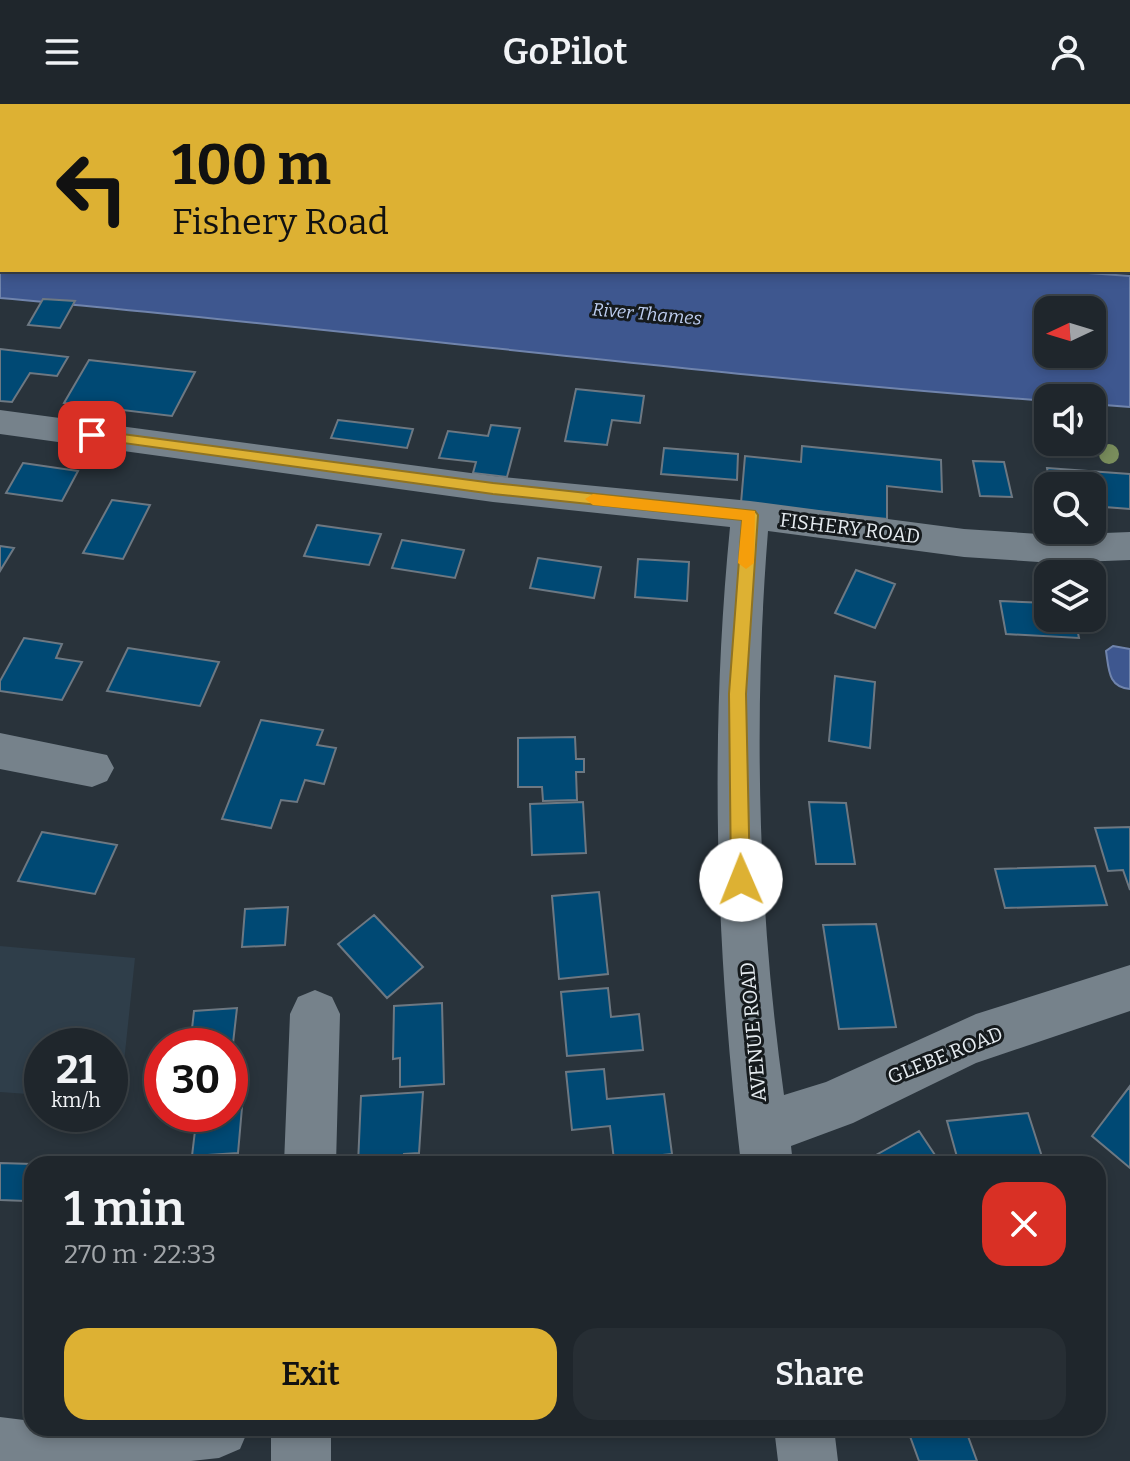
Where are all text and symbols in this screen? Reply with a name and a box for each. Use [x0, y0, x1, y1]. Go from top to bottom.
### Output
icon: menu [40, 30, 84, 74]
text: GoPilot [502, 30, 628, 74]
icon: person [1046, 30, 1090, 74]
text: 100 m [172, 132, 331, 199]
icon: left [40, 136, 144, 240]
text: Fishery Road [172, 200, 389, 244]
north arrow [1034, 296, 1106, 368]
map controls [1034, 296, 1106, 632]
water label: River Thames [591, 298, 703, 330]
button: sound [1034, 384, 1106, 456]
pin [58, 401, 126, 469]
icon: arrive [70, 413, 114, 457]
button: search [1034, 472, 1106, 544]
street label: FISHERY ROAD [778, 507, 922, 549]
button: layers [1034, 560, 1106, 632]
position arrow [699, 838, 783, 922]
street label: AVENUE ROAD [735, 961, 771, 1103]
street label: GLEBE ROAD [884, 1021, 1006, 1089]
speed limit sign: 30 [144, 1028, 248, 1132]
text: 21 [56, 1046, 96, 1094]
text: km/h [51, 1088, 101, 1112]
text: 1 min [64, 1180, 185, 1238]
button: close [982, 1182, 1066, 1266]
text: 270 m · 22:33 [64, 1239, 216, 1270]
button: Exit [64, 1328, 557, 1420]
button: Share [573, 1328, 1066, 1420]

